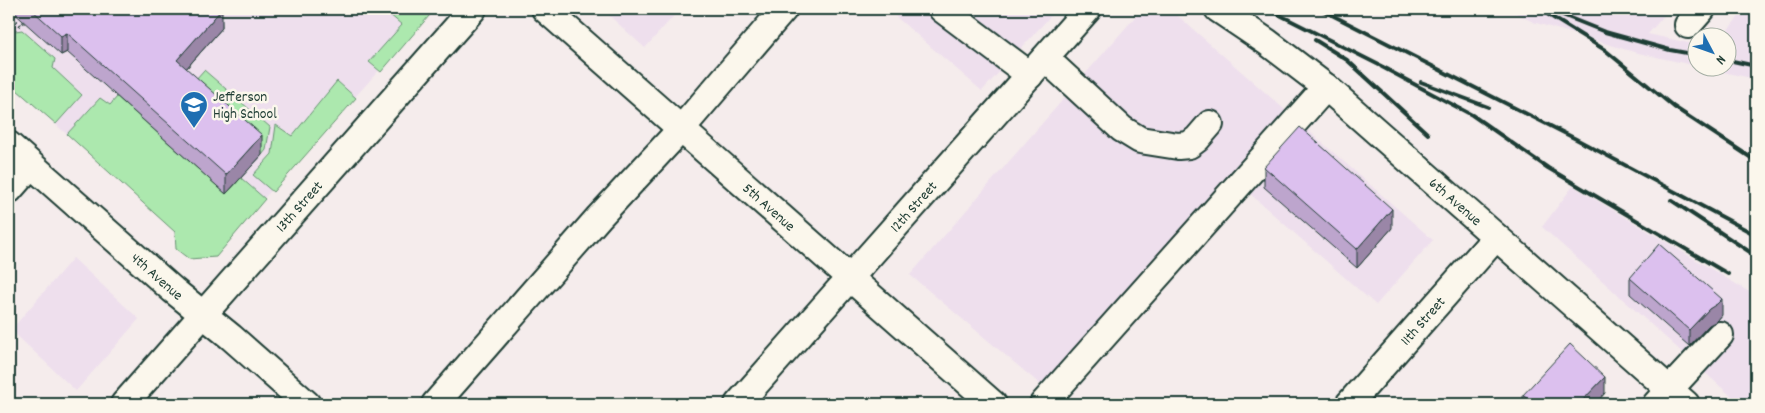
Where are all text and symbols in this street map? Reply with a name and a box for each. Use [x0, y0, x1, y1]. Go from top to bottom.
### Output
north arrow [1688, 28, 1738, 78]
text: N [1710, 50, 1730, 68]
place label: Jefferson High School [213, 87, 277, 126]
school or university icon: Jefferson High School [179, 90, 209, 129]
street label: 6th Avenue [1423, 173, 1486, 232]
street label: 13th Street [271, 177, 329, 238]
street label: 12th Street [886, 177, 944, 238]
street label: 5th Avenue [737, 179, 799, 238]
street label: 4th Avenue [125, 248, 187, 307]
street label: 11th Street [1396, 292, 1452, 351]

